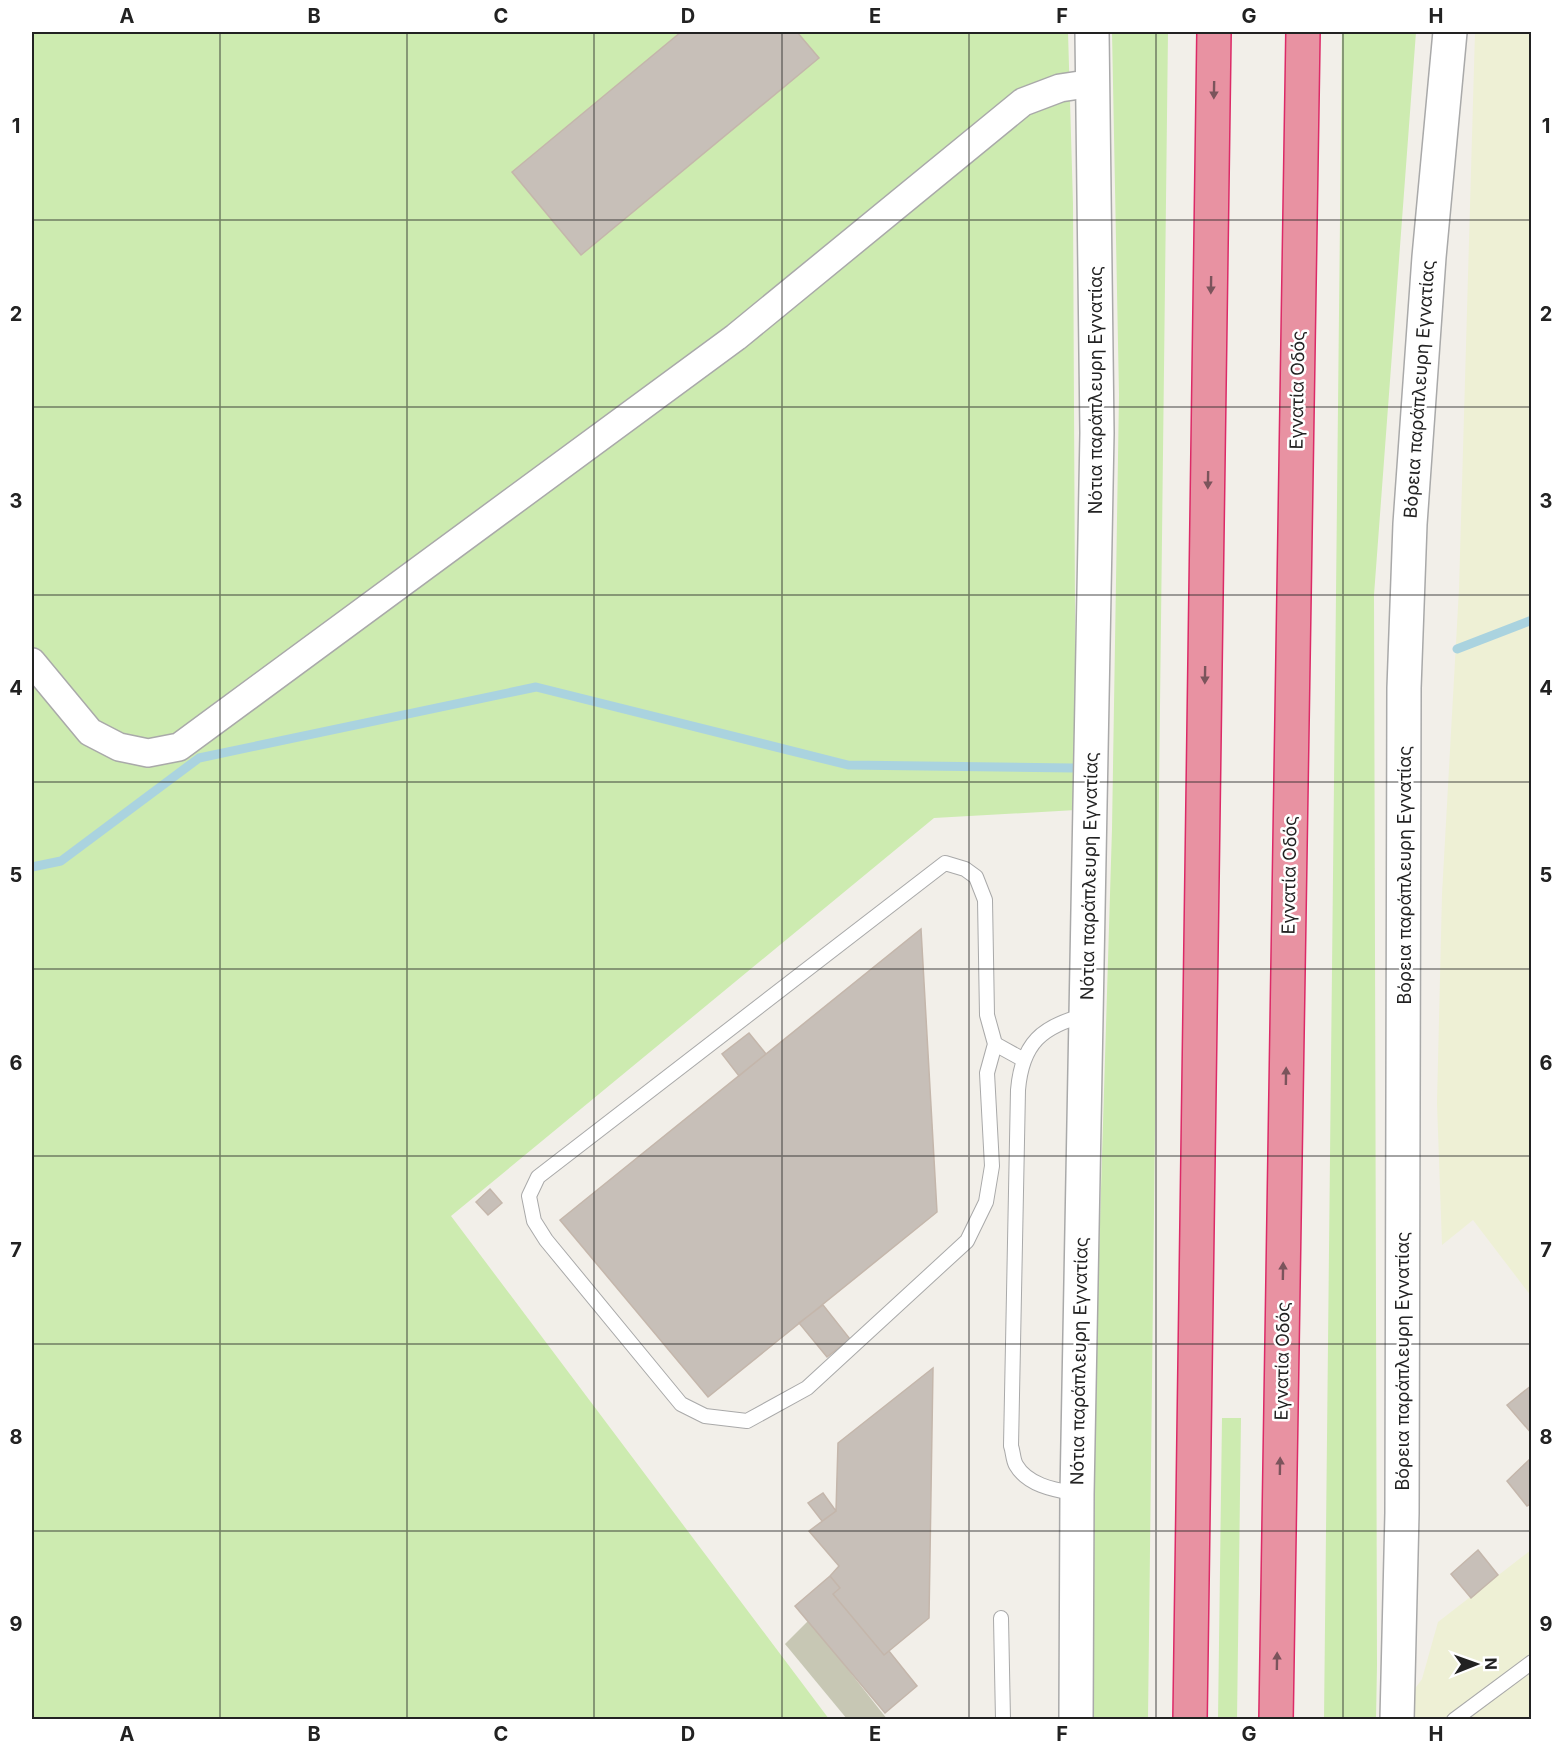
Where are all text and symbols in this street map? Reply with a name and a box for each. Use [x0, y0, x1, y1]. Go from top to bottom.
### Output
text: A [120, 4, 135, 28]
text: B [307, 4, 321, 28]
text: C [494, 4, 508, 28]
text: D [681, 4, 695, 28]
text: E [869, 4, 881, 28]
text: F [1056, 4, 1068, 28]
text: G [1241, 4, 1257, 28]
text: H [1429, 4, 1443, 28]
one-way arrow [1209, 80, 1219, 99]
text: 1 [12, 114, 20, 138]
text: 1 [1542, 114, 1550, 138]
street label: Βόρεια παράπλευρη Εγνατίας [1399, 259, 1439, 519]
street label: Νότια παράπλευρη Εγνατίας [1085, 266, 1106, 514]
one-way arrow [1206, 275, 1216, 294]
text: 2 [10, 302, 22, 326]
text: 2 [1540, 302, 1552, 326]
street label: Εγνατία Οδός [1285, 330, 1309, 450]
one-way arrow [1203, 470, 1213, 489]
text: 3 [10, 489, 22, 513]
text: 3 [1540, 489, 1552, 513]
one-way arrow [1200, 665, 1210, 684]
text: 4 [9, 676, 23, 700]
text: 4 [1539, 676, 1553, 700]
street label: Βόρεια παράπλευρη Εγνατίας [1394, 746, 1415, 1005]
street label: Νότια παράπλευρη Εγνατίας [1076, 752, 1102, 1000]
street label: Εγνατία Οδός [1277, 815, 1301, 935]
text: 5 [10, 863, 22, 887]
text: 5 [1540, 863, 1552, 887]
text: 6 [10, 1051, 23, 1075]
text: 6 [1540, 1051, 1553, 1075]
one-way arrow [1281, 1067, 1291, 1086]
street label: Βόρεια παράπλευρη Εγνατίας [1392, 1232, 1413, 1491]
street label: Νότια παράπλευρη Εγνατίας [1066, 1237, 1092, 1485]
text: 7 [10, 1238, 22, 1262]
text: 7 [1540, 1238, 1552, 1262]
one-way arrow [1278, 1262, 1288, 1281]
street label: Εγνατία Οδός [1270, 1301, 1294, 1421]
text: 8 [9, 1425, 23, 1449]
text: 8 [1539, 1425, 1553, 1449]
one-way arrow [1275, 1457, 1285, 1476]
text: 9 [10, 1612, 23, 1636]
text: 9 [1540, 1612, 1553, 1636]
north arrow [1446, 1634, 1506, 1694]
one-way arrow [1272, 1652, 1282, 1671]
text: N [1481, 1657, 1501, 1670]
text: A [120, 1722, 135, 1746]
text: B [307, 1722, 321, 1746]
text: C [494, 1722, 508, 1746]
text: D [681, 1722, 695, 1746]
text: E [869, 1722, 881, 1746]
text: F [1056, 1722, 1068, 1746]
text: G [1241, 1722, 1257, 1746]
text: H [1429, 1722, 1443, 1746]

